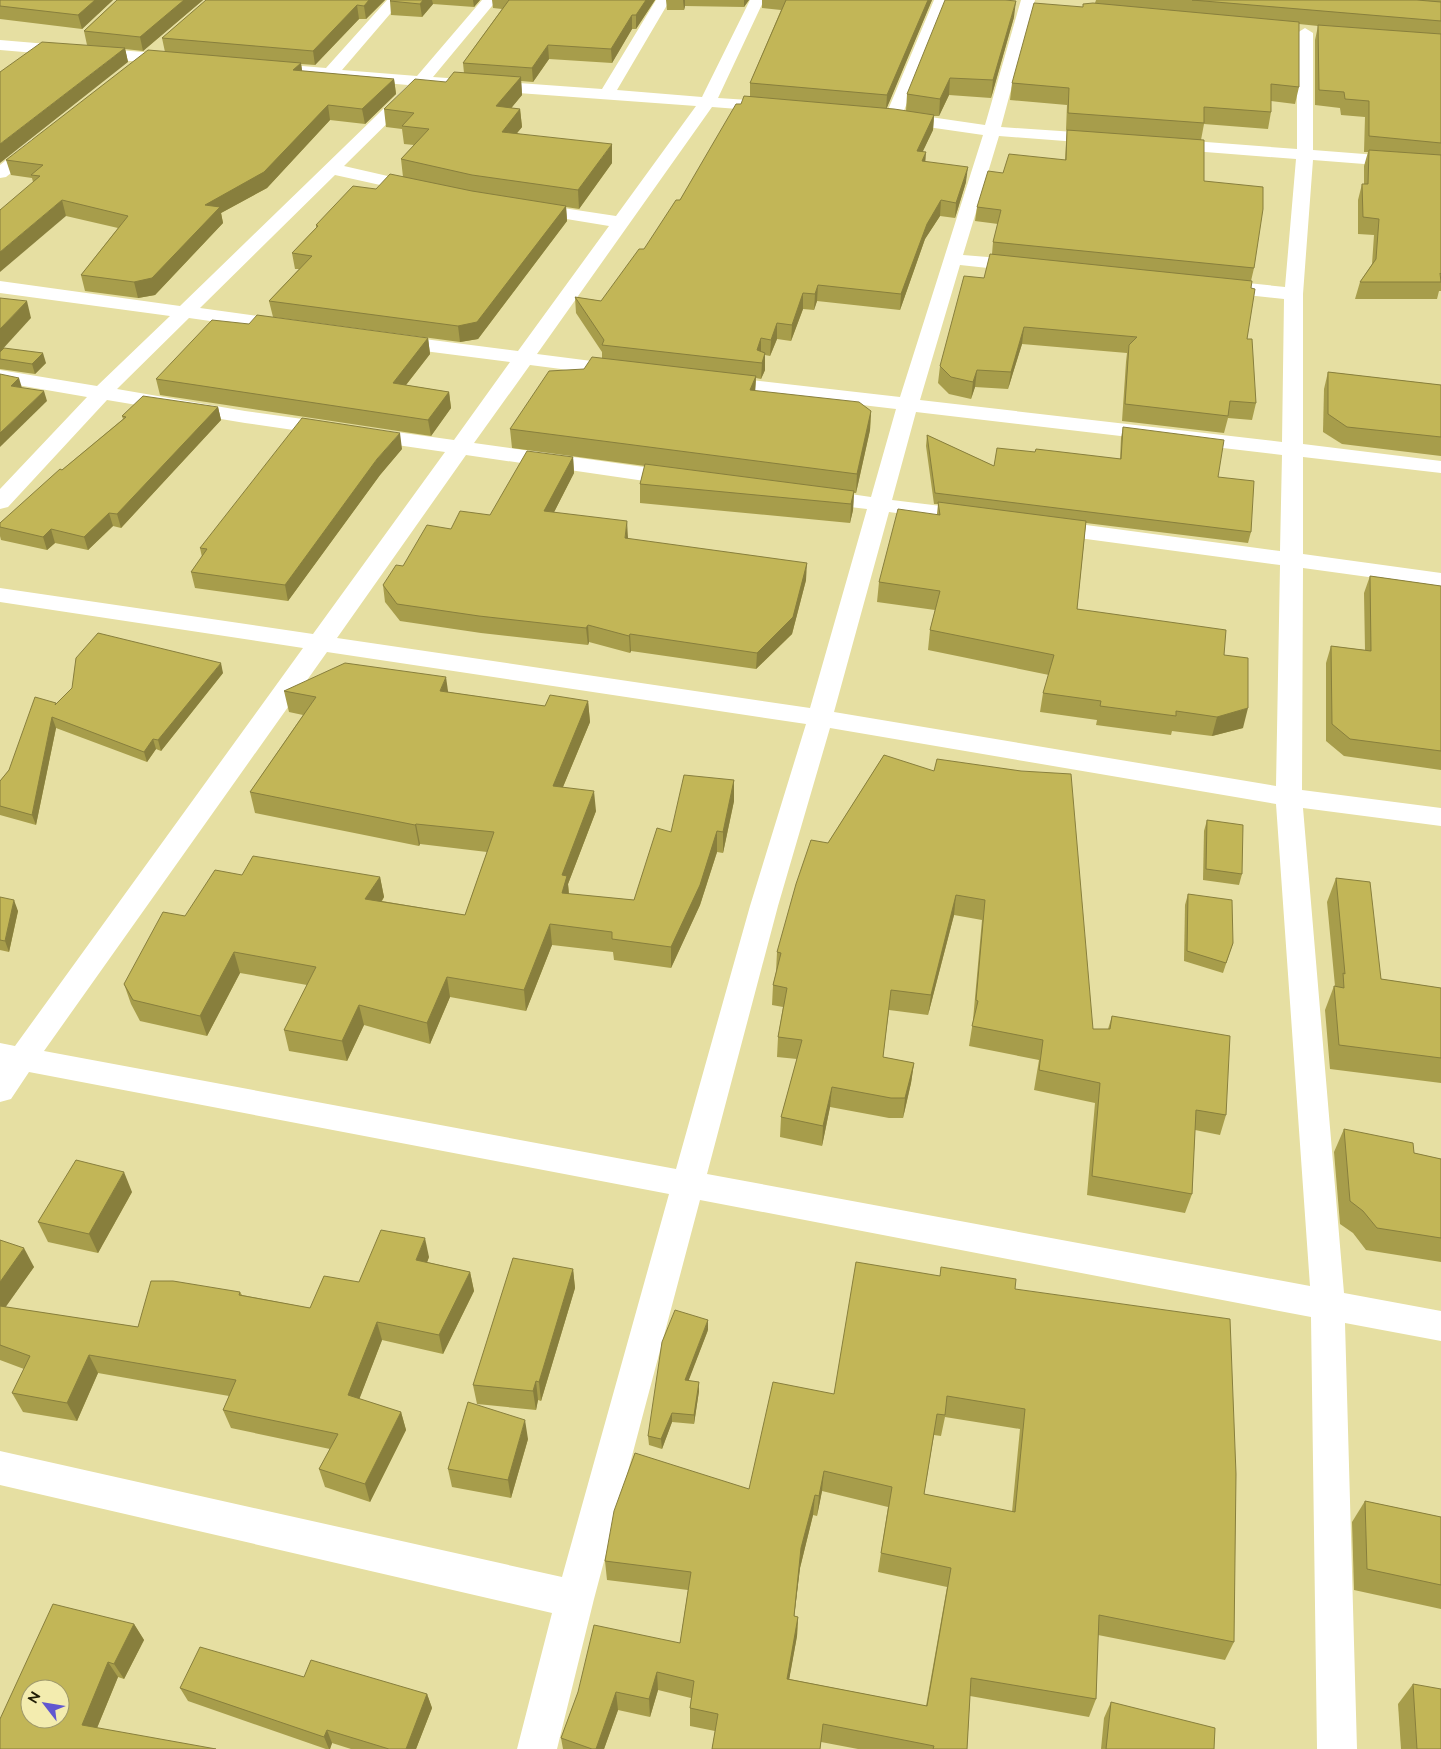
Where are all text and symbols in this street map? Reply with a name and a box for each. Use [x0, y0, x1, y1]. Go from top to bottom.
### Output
north arrow [20, 1679, 70, 1729]
text: N [24, 1689, 43, 1706]

